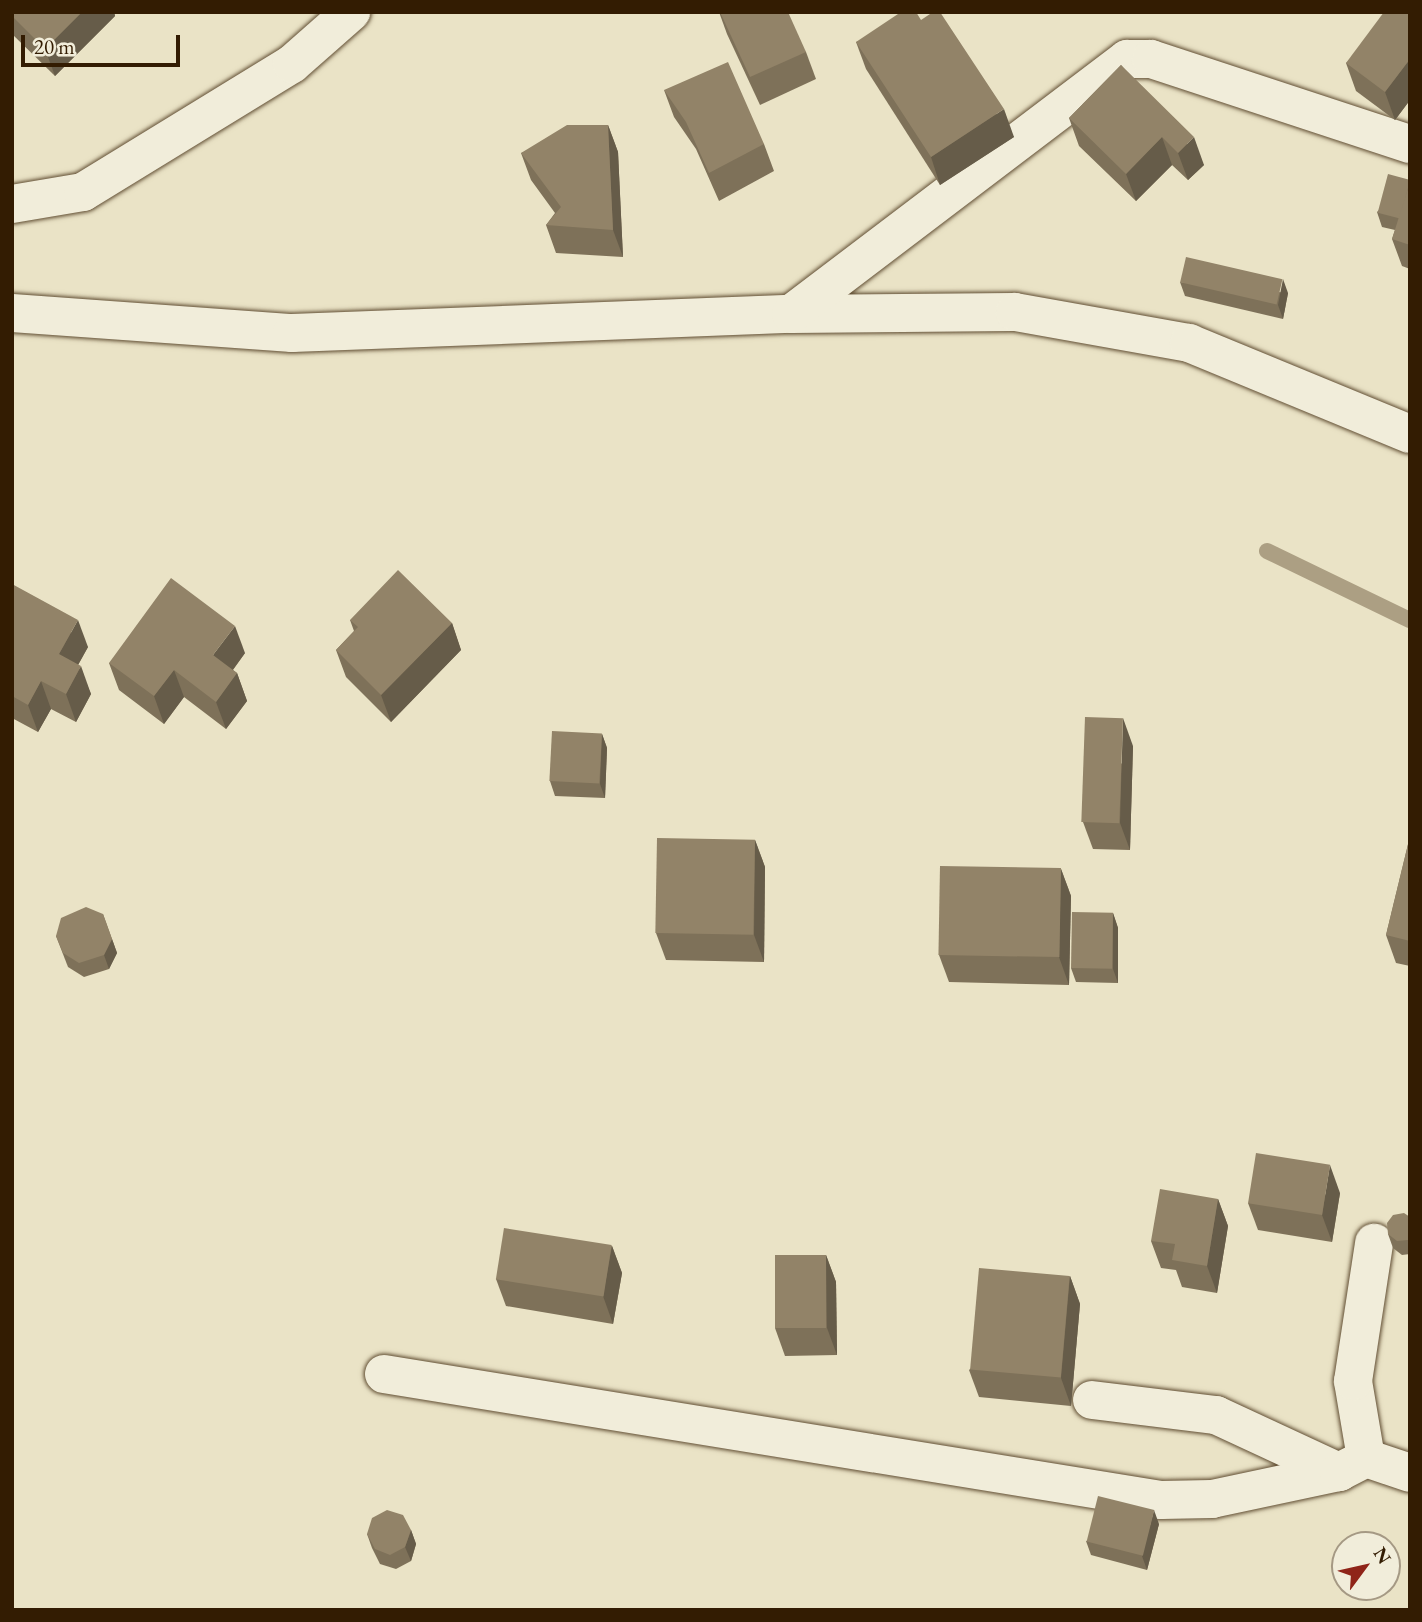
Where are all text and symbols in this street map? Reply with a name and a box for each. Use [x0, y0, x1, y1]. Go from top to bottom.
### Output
scale bar [24, 21, 184, 65]
text: 20 m [34, 33, 75, 60]
north arrow [1331, 1531, 1401, 1601]
text: N [1368, 1542, 1397, 1569]

